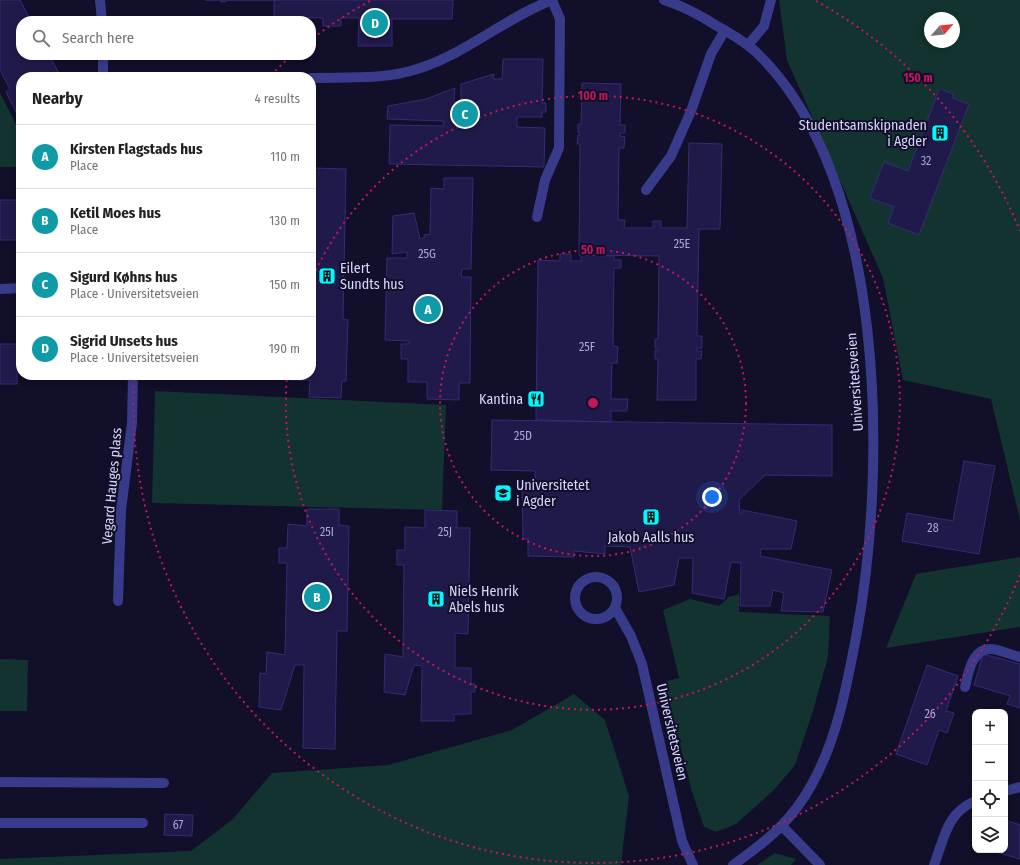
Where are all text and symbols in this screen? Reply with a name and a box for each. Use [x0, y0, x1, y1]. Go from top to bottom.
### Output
pin: D [362, 8, 388, 38]
north arrow [924, 12, 960, 48]
search box [16, 16, 316, 60]
icon: search [30, 27, 52, 49]
text: Search here [62, 29, 134, 47]
text: 150 m [903, 71, 933, 85]
text: Nearby [32, 88, 83, 109]
text: 100 m [578, 89, 608, 103]
text: 4 results [254, 91, 300, 106]
pin: C [452, 99, 478, 129]
place label: Studentsamskipnaden i Agder [799, 117, 927, 150]
building icon: Studentsamskipnaden i Agder [930, 123, 950, 143]
text: Kirsten Flagstads hus [70, 140, 202, 158]
text: A [41, 149, 49, 164]
text: 110 m [270, 149, 300, 164]
house number: 32 [921, 154, 931, 168]
text: Place [70, 158, 98, 173]
text: Ketil Moes hus [70, 204, 161, 222]
text: B [41, 213, 49, 228]
text: 130 m [269, 213, 300, 228]
text: Place [70, 222, 98, 237]
house number: 25E [674, 237, 691, 251]
text: 50 m [581, 243, 605, 257]
house number: 25G [418, 247, 436, 261]
place label: Eilert Sundts hus [340, 260, 404, 293]
building icon: Eilert Sundts hus [317, 266, 337, 286]
text: Sigurd Køhns hus [70, 268, 177, 286]
text: C [42, 277, 48, 292]
text: 150 m [269, 277, 300, 292]
text: Place · Universitetsveien [70, 286, 199, 301]
pin: A [415, 294, 441, 324]
text: Sigrid Unsets hus [70, 332, 178, 350]
street label: Universitetsveien [843, 332, 867, 432]
house number: 25F [579, 340, 596, 354]
text: D [41, 341, 49, 356]
text: 190 m [269, 341, 300, 356]
text: Place · Universitetsveien [70, 350, 199, 365]
restaurant icon: Kantina [526, 389, 546, 409]
place label: Kantina [479, 391, 523, 408]
centre of rings [586, 396, 600, 410]
street label: Vegard Hauges plass [98, 427, 126, 545]
house number: 25D [514, 429, 532, 443]
place label: Universitetet i Agder [516, 477, 590, 510]
school or university icon: Universitetet i Agder [493, 483, 513, 503]
your location [702, 487, 722, 507]
building icon: Jakob Aalls hus [641, 507, 661, 527]
house number: 28 [927, 521, 939, 535]
house number: 25I [320, 525, 334, 539]
house number: 25J [438, 525, 452, 539]
place label: Jakob Aalls hus [608, 529, 694, 546]
pin: B [304, 582, 330, 612]
place label: Niels Henrik Abels hus [449, 583, 519, 616]
building icon: Niels Henrik Abels hus [426, 589, 446, 609]
street label: Universitetsveien [653, 682, 691, 782]
house number: 26 [924, 707, 936, 721]
map controls [972, 709, 1008, 853]
button: + [972, 709, 1008, 745]
button: − [972, 745, 1008, 781]
button: locate [972, 781, 1008, 817]
button: layers [972, 817, 1008, 853]
house number: 67 [173, 818, 183, 832]

